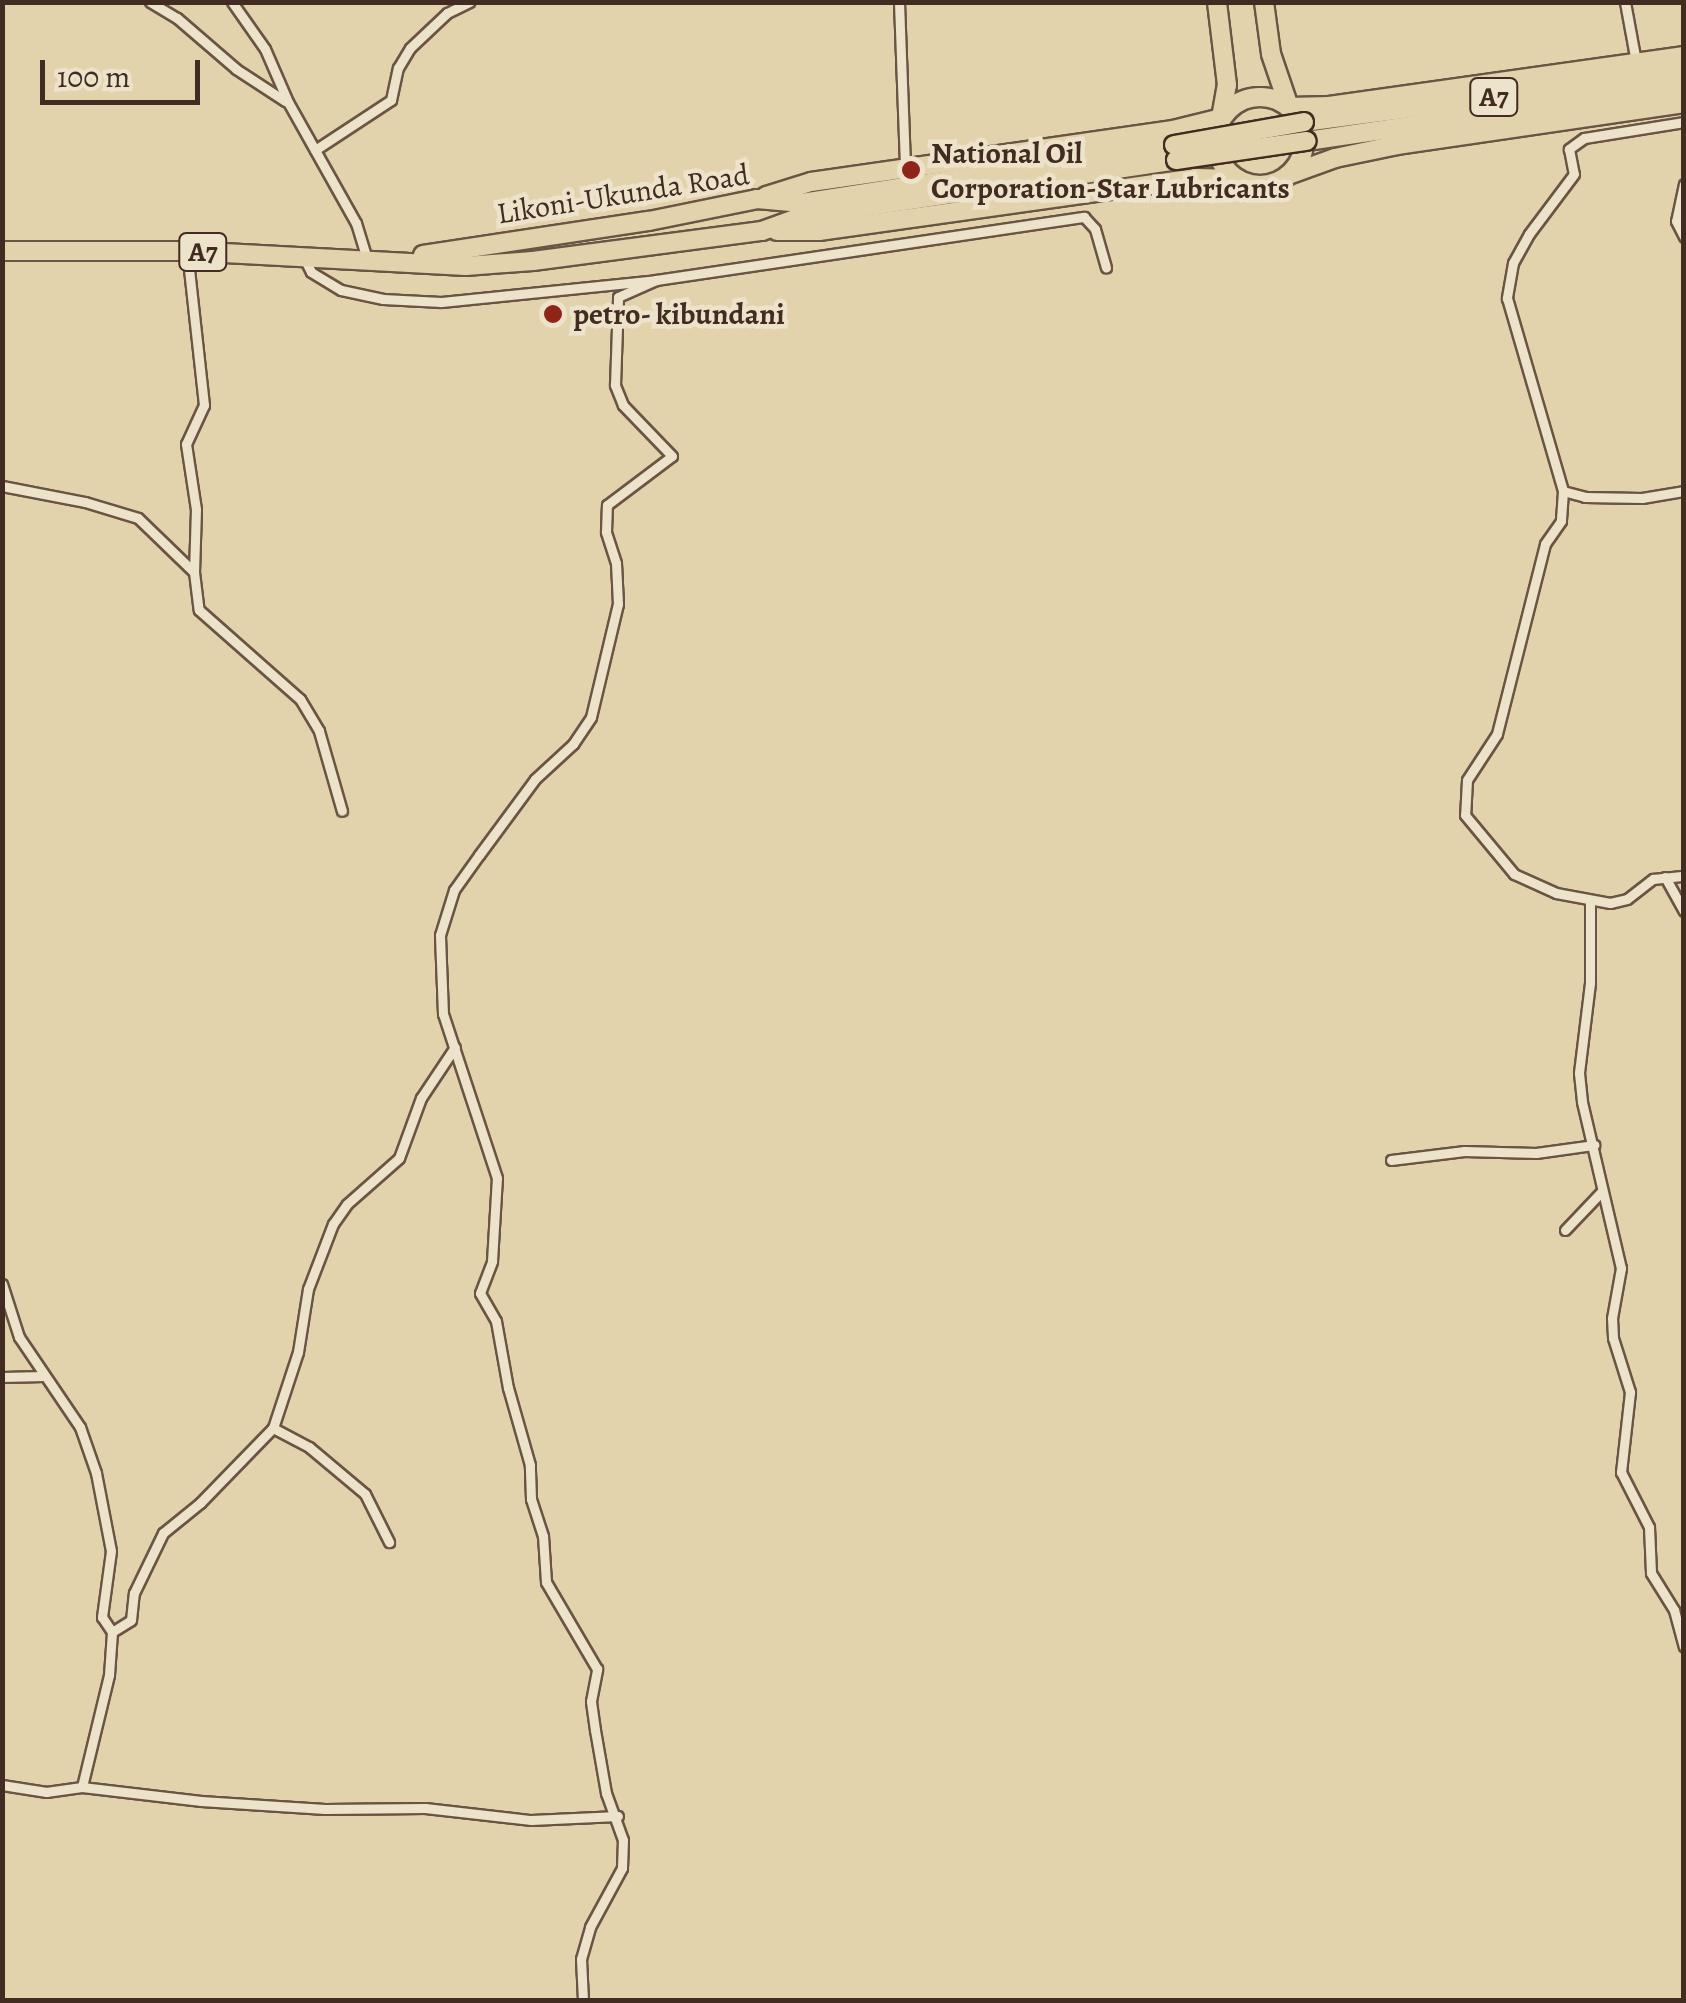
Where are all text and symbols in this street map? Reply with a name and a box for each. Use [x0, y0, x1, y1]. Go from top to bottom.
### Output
scale bar [45, 40, 205, 102]
text: 100 m [57, 57, 130, 97]
road number: A7 [1469, 74, 1519, 120]
place label: National Oil Corporation-Star Lubricants [931, 135, 1290, 206]
street label: Likoni-Ukunda Road [494, 156, 752, 232]
marker: National Oil Corporation-Star Lubricants [900, 159, 922, 181]
road number: A7 [178, 229, 228, 275]
place label: petro- kibundani [573, 296, 785, 332]
marker: petro- kibundani [542, 303, 564, 325]

